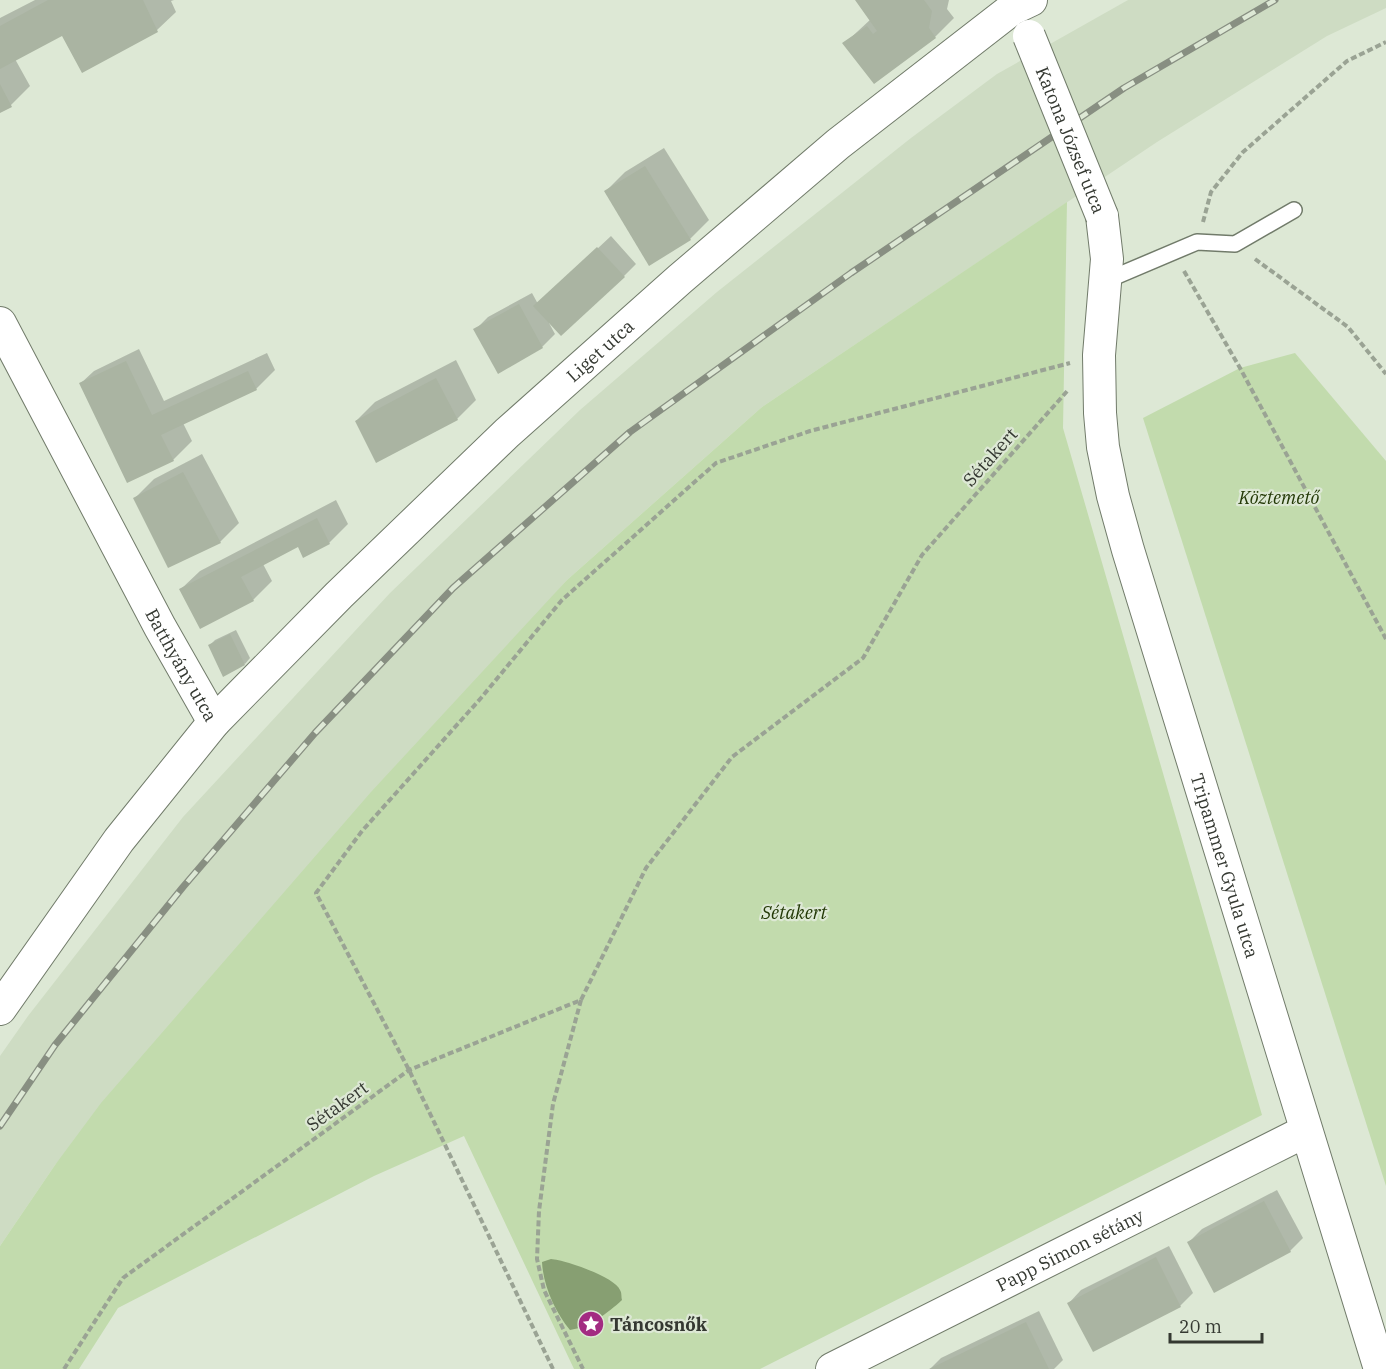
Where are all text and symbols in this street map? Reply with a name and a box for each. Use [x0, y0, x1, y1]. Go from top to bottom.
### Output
street label: Katona József utca [1031, 63, 1111, 217]
street label: Liget utca [561, 314, 639, 387]
street label: Sétakert [958, 423, 1022, 491]
park label: Köztemető [1238, 486, 1321, 509]
street label: Batthyány utca [141, 604, 223, 725]
street label: Tripammer Gyula utca [1186, 770, 1264, 961]
park label: Sétakert [760, 901, 827, 924]
street label: Sétakert [302, 1076, 372, 1136]
street label: Papp Simon sétány [992, 1203, 1148, 1296]
scale bar [1170, 1306, 1262, 1344]
place icon: Táncosnők [576, 1309, 606, 1339]
place label: Táncosnők [610, 1313, 708, 1336]
text: 20 m [1179, 1315, 1222, 1338]

